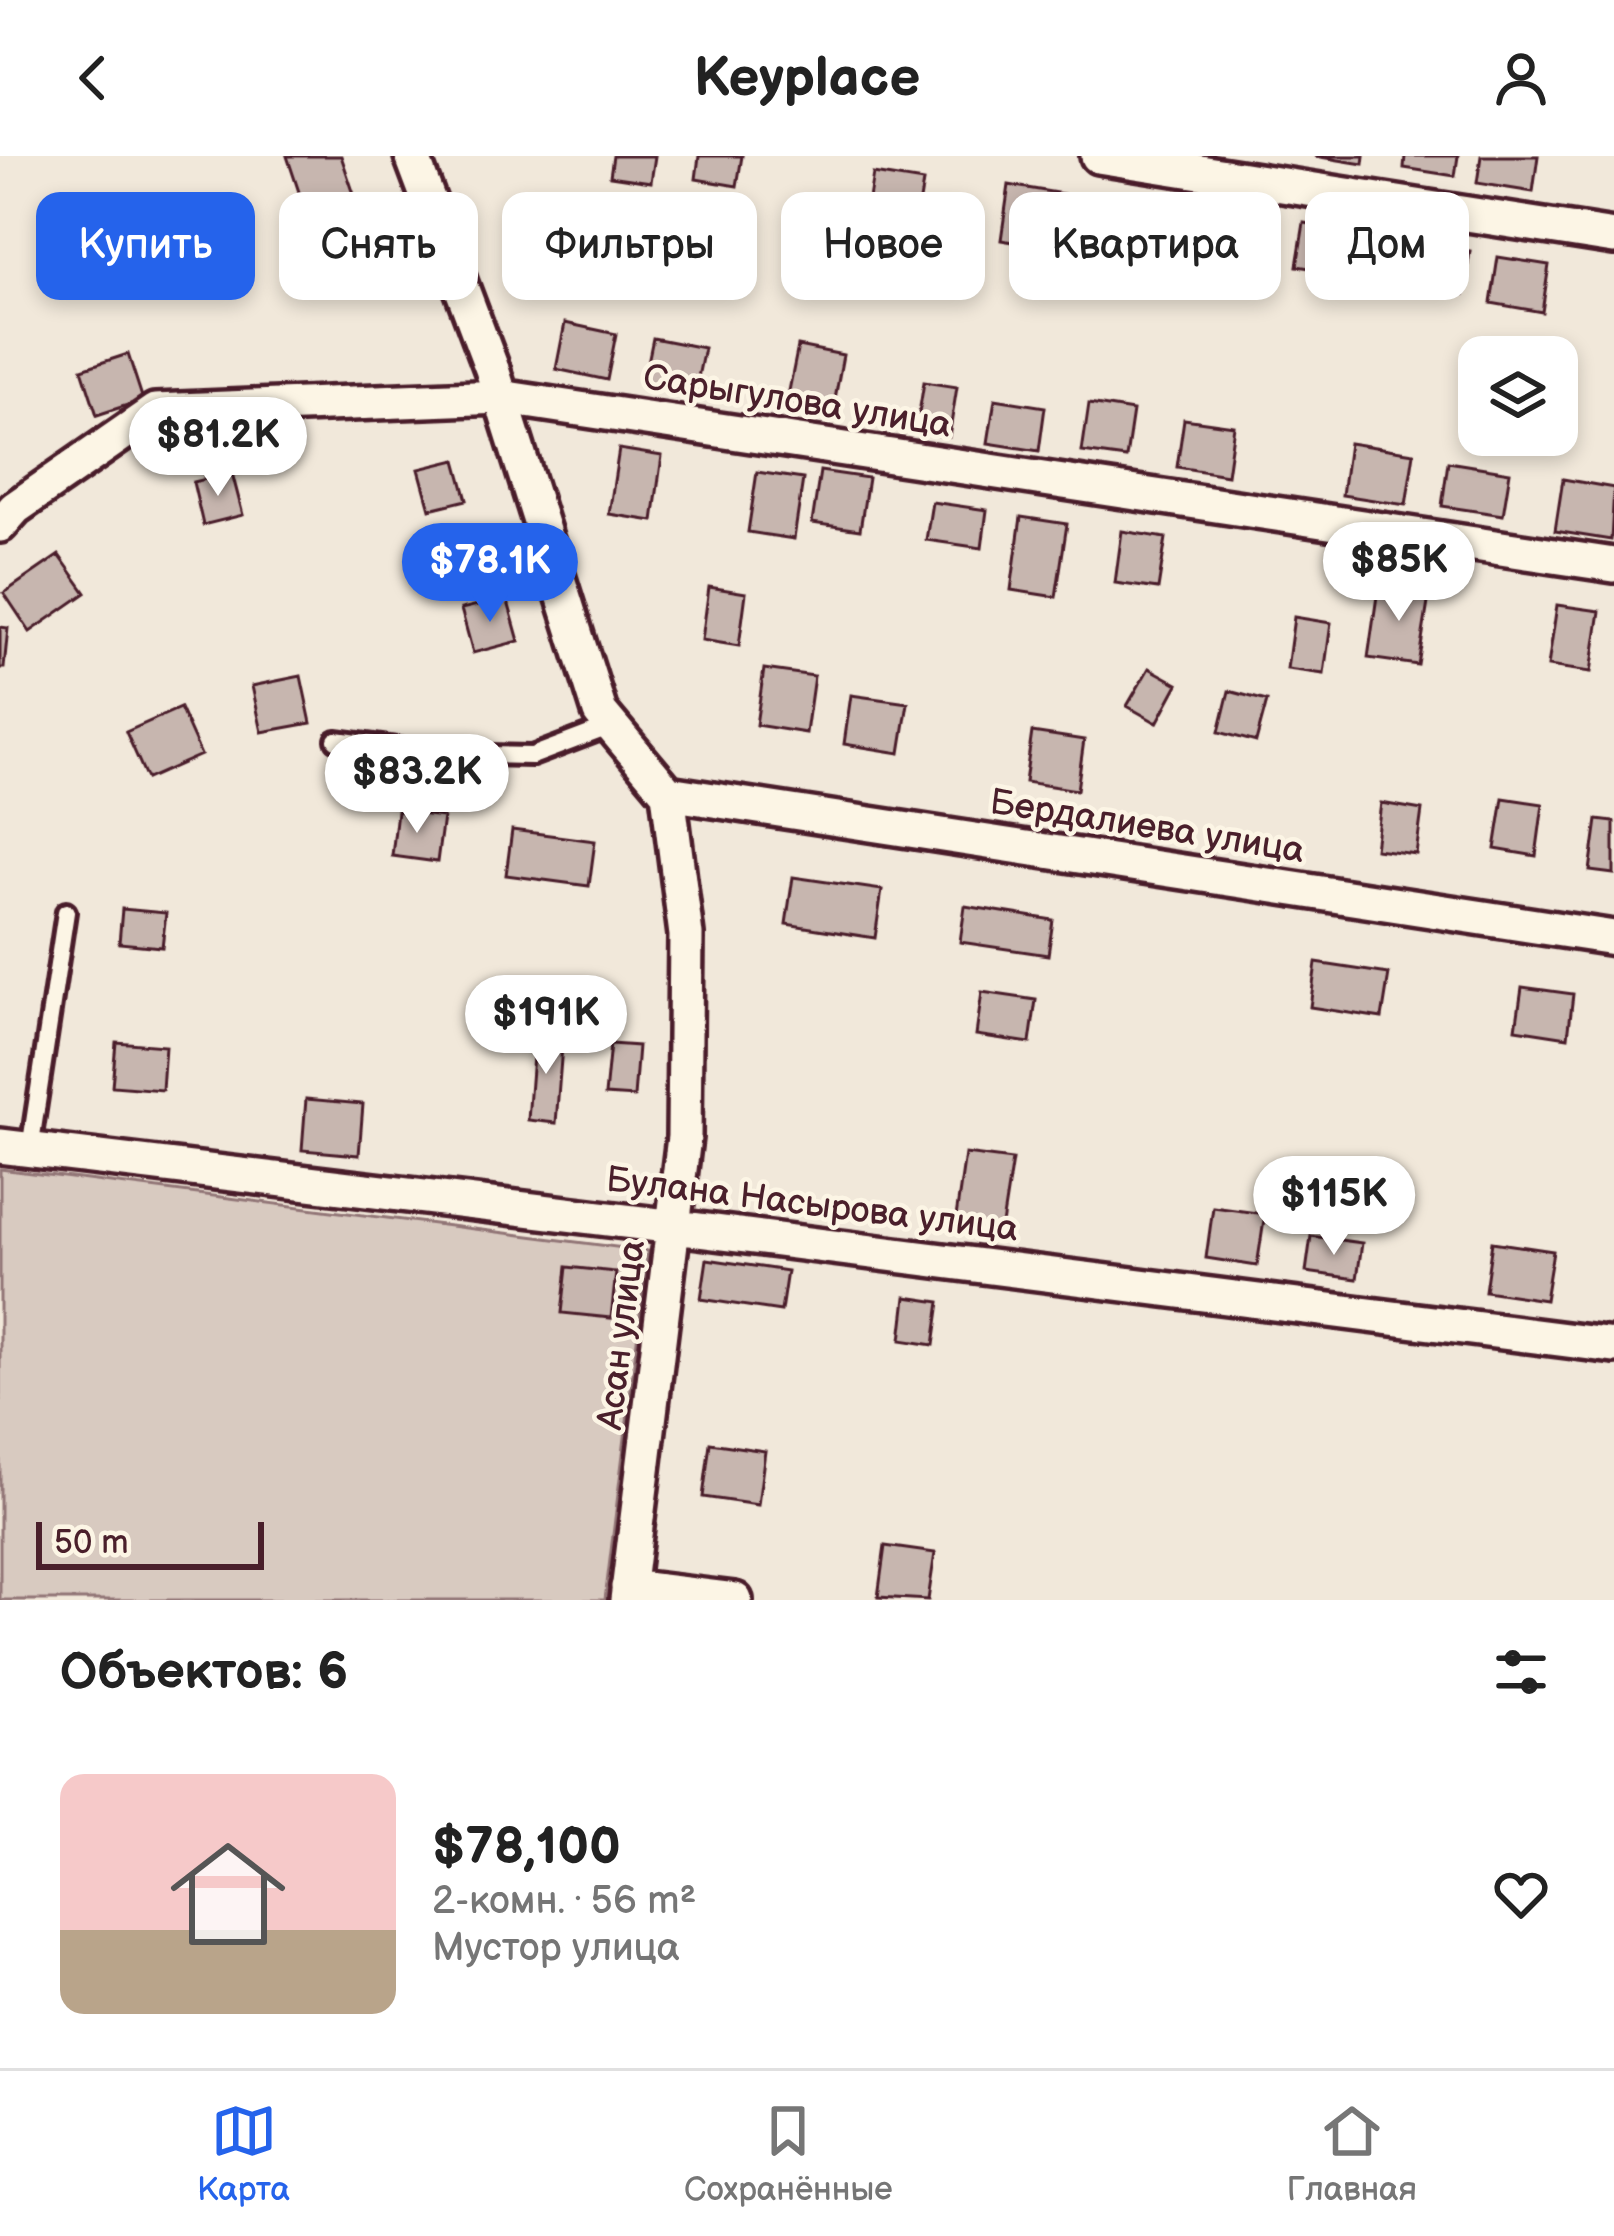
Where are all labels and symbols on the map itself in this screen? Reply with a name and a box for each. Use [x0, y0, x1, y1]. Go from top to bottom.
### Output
street label: Сарыгулова улица [640, 356, 954, 448]
pin: $81.2K [120, 397, 316, 499]
pin: $85K [1328, 522, 1470, 624]
pin: $78.1K [392, 523, 588, 625]
pin: $83.2K [319, 734, 515, 836]
street label: Бердалиева улица [987, 781, 1307, 873]
pin: $191K [462, 975, 630, 1077]
pin: $115K [1250, 1156, 1418, 1258]
street label: Булана Насырова улица [604, 1158, 1020, 1252]
street label: Асан улица [589, 1238, 655, 1433]
scale bar [36, 1516, 264, 1569]

